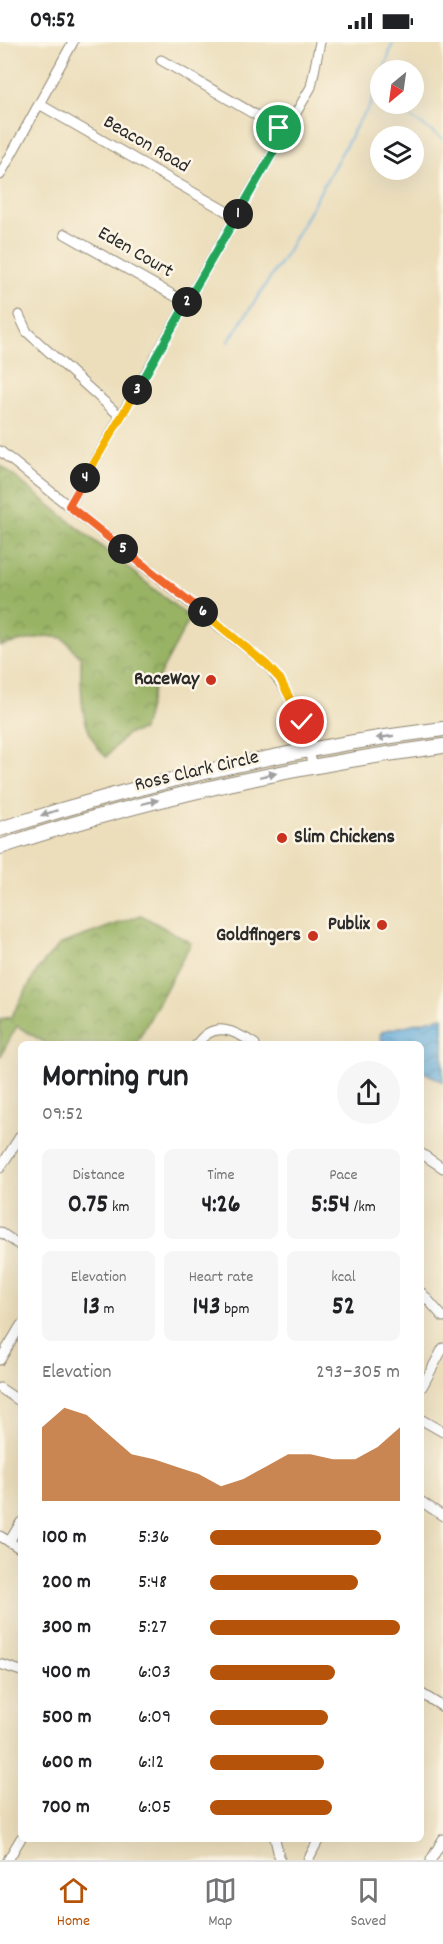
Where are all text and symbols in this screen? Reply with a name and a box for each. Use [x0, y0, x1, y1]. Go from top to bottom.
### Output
text: 09:52 [30, 6, 76, 37]
north arrow [370, 60, 424, 114]
map controls [370, 60, 424, 180]
pin [253, 102, 304, 153]
street label: Beacon Road [98, 109, 194, 181]
icon: arrive [262, 111, 295, 144]
button: layers [370, 126, 424, 180]
pin: 1 [223, 199, 253, 229]
text: 1 [236, 202, 240, 225]
street label: Eden Court [92, 220, 178, 286]
pin: 2 [172, 287, 202, 317]
text: 2 [184, 290, 191, 313]
pin: 3 [122, 375, 152, 405]
text: 3 [133, 378, 141, 401]
pin: 4 [70, 463, 100, 493]
text: 4 [82, 466, 88, 489]
pin: 5 [108, 534, 138, 564]
text: 5 [119, 537, 127, 560]
pin: 6 [188, 597, 218, 627]
text: 6 [199, 600, 207, 623]
place label: RaceWay [134, 666, 200, 694]
marker: RaceWay [204, 673, 218, 687]
pin [276, 696, 327, 747]
icon: check [285, 705, 318, 738]
one-way arrow [375, 732, 394, 741]
street label: Ross Clark Circle [132, 744, 262, 800]
one-way arrow [259, 770, 278, 779]
one-way arrow [141, 797, 159, 807]
one-way arrow [40, 809, 58, 818]
place label: Slim Chickens [294, 824, 395, 852]
marker: Slim Chickens [275, 831, 289, 845]
place label: Publix [328, 911, 371, 939]
marker: Publix [375, 918, 389, 932]
place label: Goldfingers [216, 922, 301, 950]
marker: Goldfingers [306, 929, 320, 943]
text: Morning run [42, 1055, 189, 1102]
button: share [337, 1061, 400, 1124]
text: 09:52 [42, 1101, 83, 1129]
text: Distance [73, 1164, 125, 1187]
text: Time [207, 1164, 235, 1187]
text: Pace [329, 1164, 357, 1187]
text: 0.75 [68, 1187, 108, 1224]
text: 4:26 [201, 1187, 241, 1224]
text: 5:54 [311, 1187, 350, 1224]
text: km [108, 1196, 130, 1219]
text: /km [350, 1196, 376, 1219]
text: Elevation [71, 1266, 126, 1289]
text: Heart rate [189, 1266, 253, 1289]
text: kcal [331, 1266, 355, 1289]
text: 13 [83, 1289, 100, 1326]
text: 143 [192, 1289, 221, 1326]
text: 52 [332, 1289, 355, 1326]
text: m [100, 1298, 115, 1321]
text: bpm [221, 1298, 249, 1321]
text: Elevation [42, 1359, 112, 1387]
text: 293–305 m [316, 1359, 400, 1387]
text: 100 m [42, 1524, 87, 1552]
text: 5:36 [138, 1524, 169, 1552]
text: 200 m [42, 1569, 91, 1597]
text: 5:48 [138, 1569, 167, 1597]
text: 300 m [42, 1614, 91, 1642]
text: 5:27 [138, 1614, 167, 1642]
text: 400 m [42, 1659, 90, 1687]
text: 6:03 [138, 1659, 171, 1687]
text: 500 m [42, 1704, 91, 1732]
text: 6:09 [138, 1704, 171, 1732]
text: 600 m [42, 1749, 92, 1777]
text: 6:12 [138, 1749, 164, 1777]
text: 700 m [42, 1794, 90, 1822]
text: 6:05 [138, 1794, 171, 1822]
tab: Home [57, 1874, 90, 1933]
tab: Map [204, 1874, 237, 1933]
tab: Saved [350, 1874, 386, 1933]

